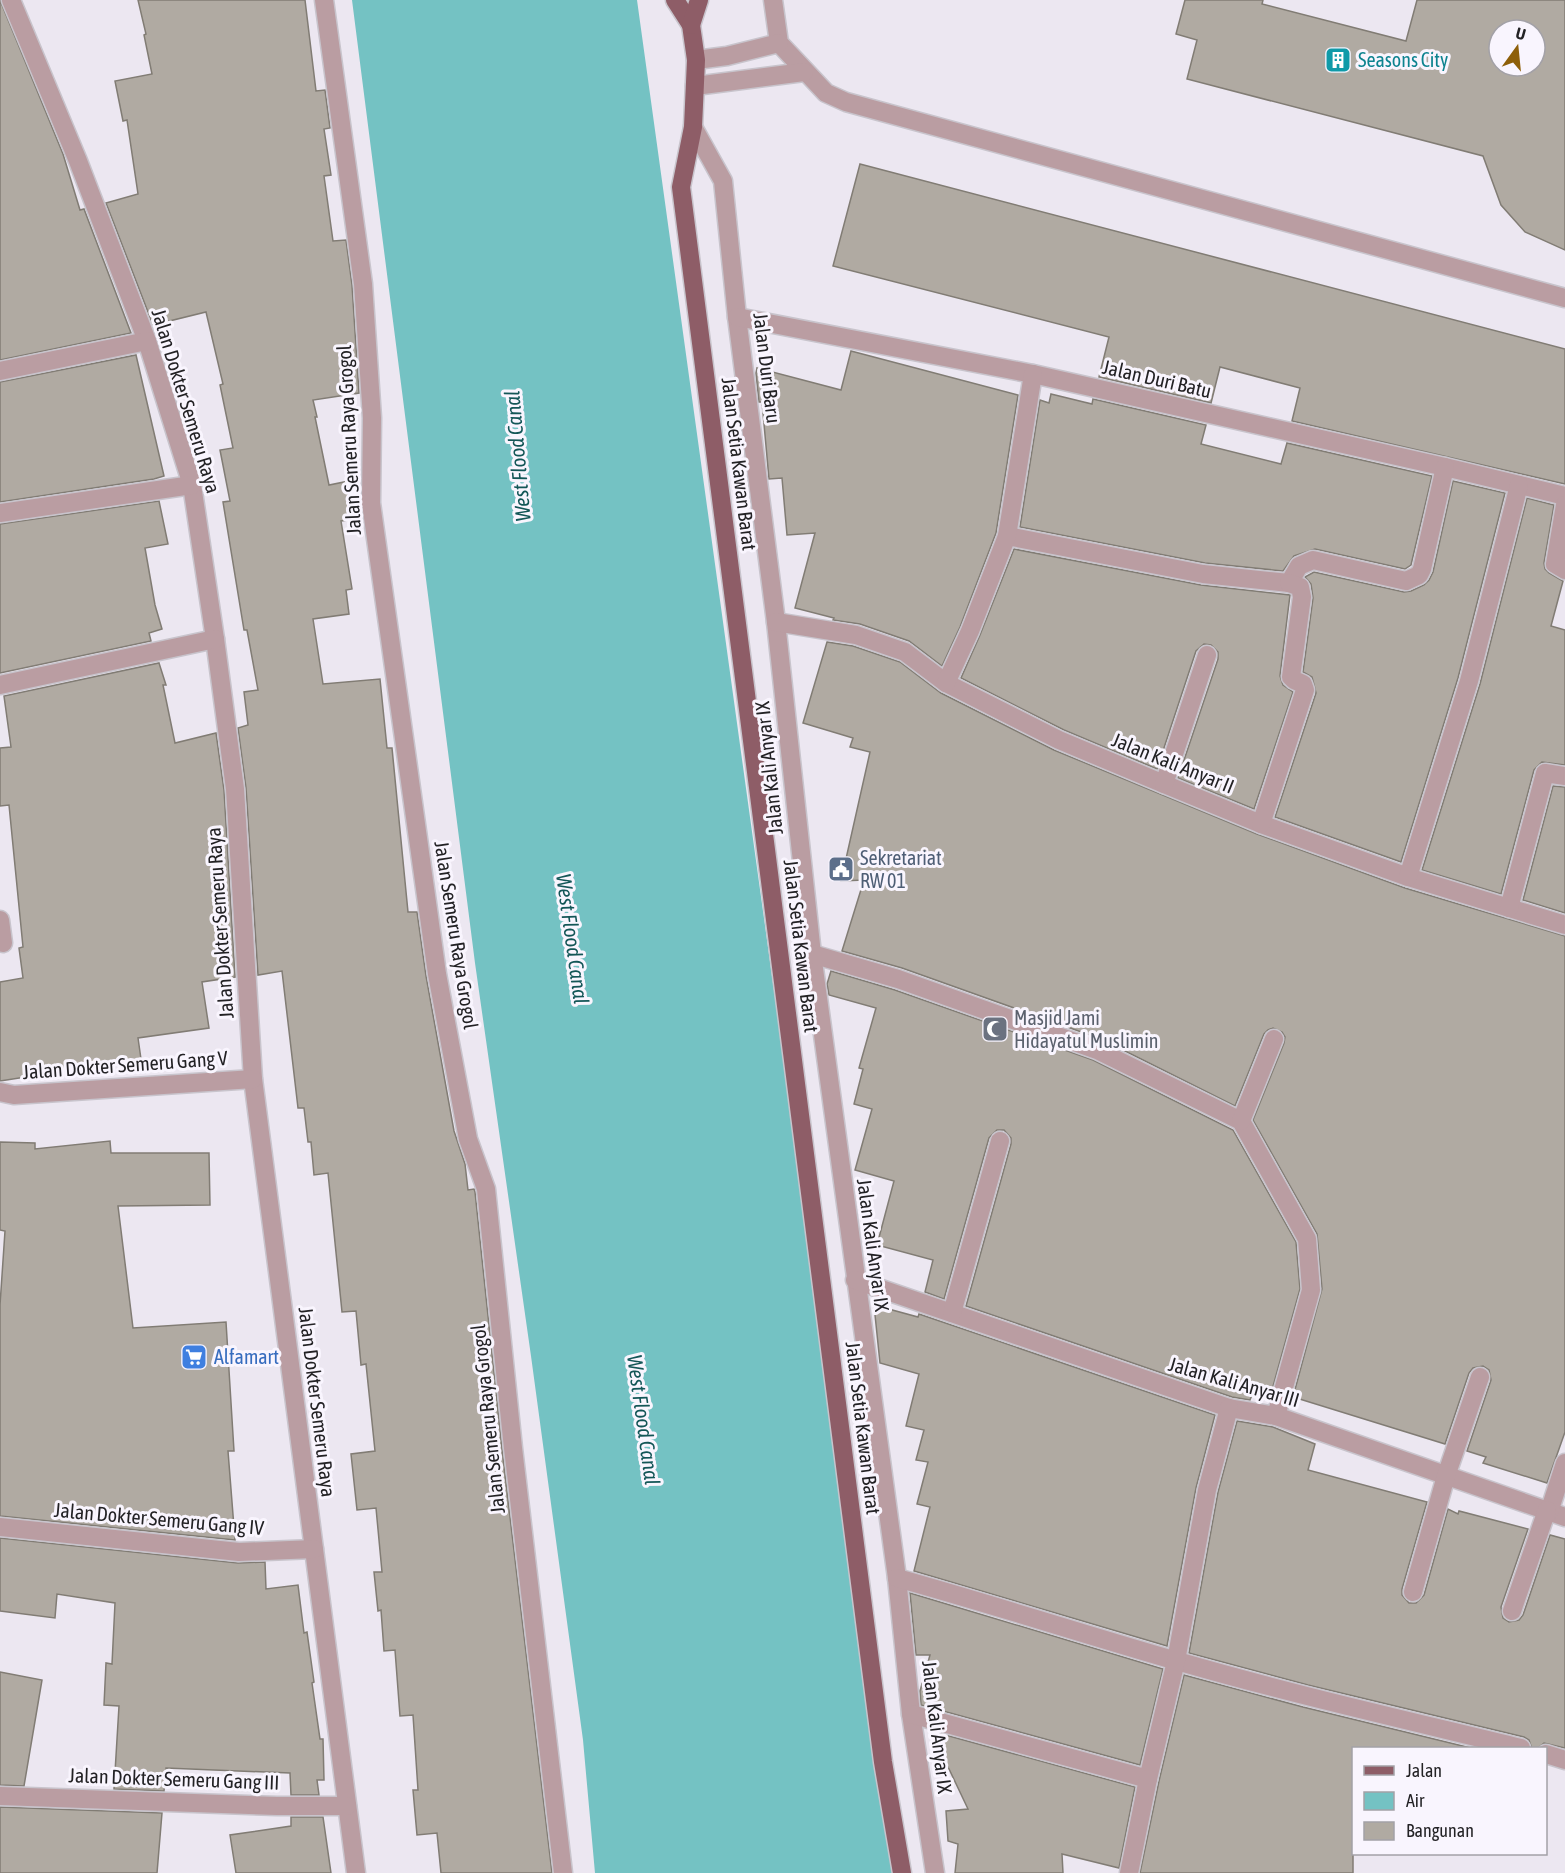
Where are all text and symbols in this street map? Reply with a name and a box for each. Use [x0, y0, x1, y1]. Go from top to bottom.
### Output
north arrow [1487, 18, 1547, 78]
text: U [1514, 24, 1528, 43]
building icon: Seasons City [1323, 45, 1353, 75]
place label: Seasons City [1358, 48, 1448, 71]
street label: Jalan Dokter Semeru Raya [148, 306, 225, 496]
street label: Jalan Duri Baru [749, 311, 786, 425]
street label: Jalan Semeru Raya Grogol [332, 344, 365, 536]
street label: Jalan Duri Batu [1100, 355, 1214, 402]
street label: Jalan Setia Kawan Barat [717, 376, 762, 552]
water label: West Flood Canal [499, 390, 535, 523]
street label: Jalan Kali Anyar IX [750, 700, 787, 836]
street label: Jalan Kali Anyar II [1109, 728, 1238, 798]
street label: Jalan Dokter Semeru Raya [201, 827, 238, 1019]
street label: Jalan Semeru Raya Grogol [430, 839, 483, 1031]
place label: Sekretariat RW 01 [860, 846, 942, 892]
public building icon: Sekretariat RW 01 [826, 854, 856, 884]
street label: Jalan Setia Kawan Barat [779, 858, 824, 1034]
water label: West Flood Canal [552, 872, 594, 1006]
place label: Masjid Jami Hidayatul Muslimin [1014, 1006, 1159, 1052]
mosque icon: Masjid Jami Hidayatul Muslimin [980, 1014, 1010, 1044]
street label: Jalan Dokter Semeru Gang V [22, 1046, 228, 1083]
street label: Jalan Kali Anyar IX [853, 1177, 894, 1313]
street label: Jalan Dokter Semeru Raya [294, 1306, 341, 1498]
street label: Jalan Semeru Raya Grogol [466, 1323, 509, 1515]
street label: Jalan Setia Kawan Barat [841, 1340, 886, 1516]
supermarket icon: Alfamart [179, 1342, 209, 1372]
place label: Alfamart [214, 1345, 279, 1368]
street label: Jalan Kali Anyar III [1166, 1352, 1302, 1411]
water label: West Flood Canal [623, 1353, 665, 1487]
street label: Jalan Dokter Semeru Gang IV [53, 1498, 265, 1539]
street label: Jalan Kali Anyar IX [918, 1659, 957, 1795]
legend [1352, 1747, 1547, 1855]
text: Jalan [1406, 1760, 1442, 1781]
street label: Jalan Dokter Semeru Gang III [68, 1763, 280, 1794]
text: Air [1406, 1790, 1425, 1811]
text: Bangunan [1406, 1820, 1474, 1841]

